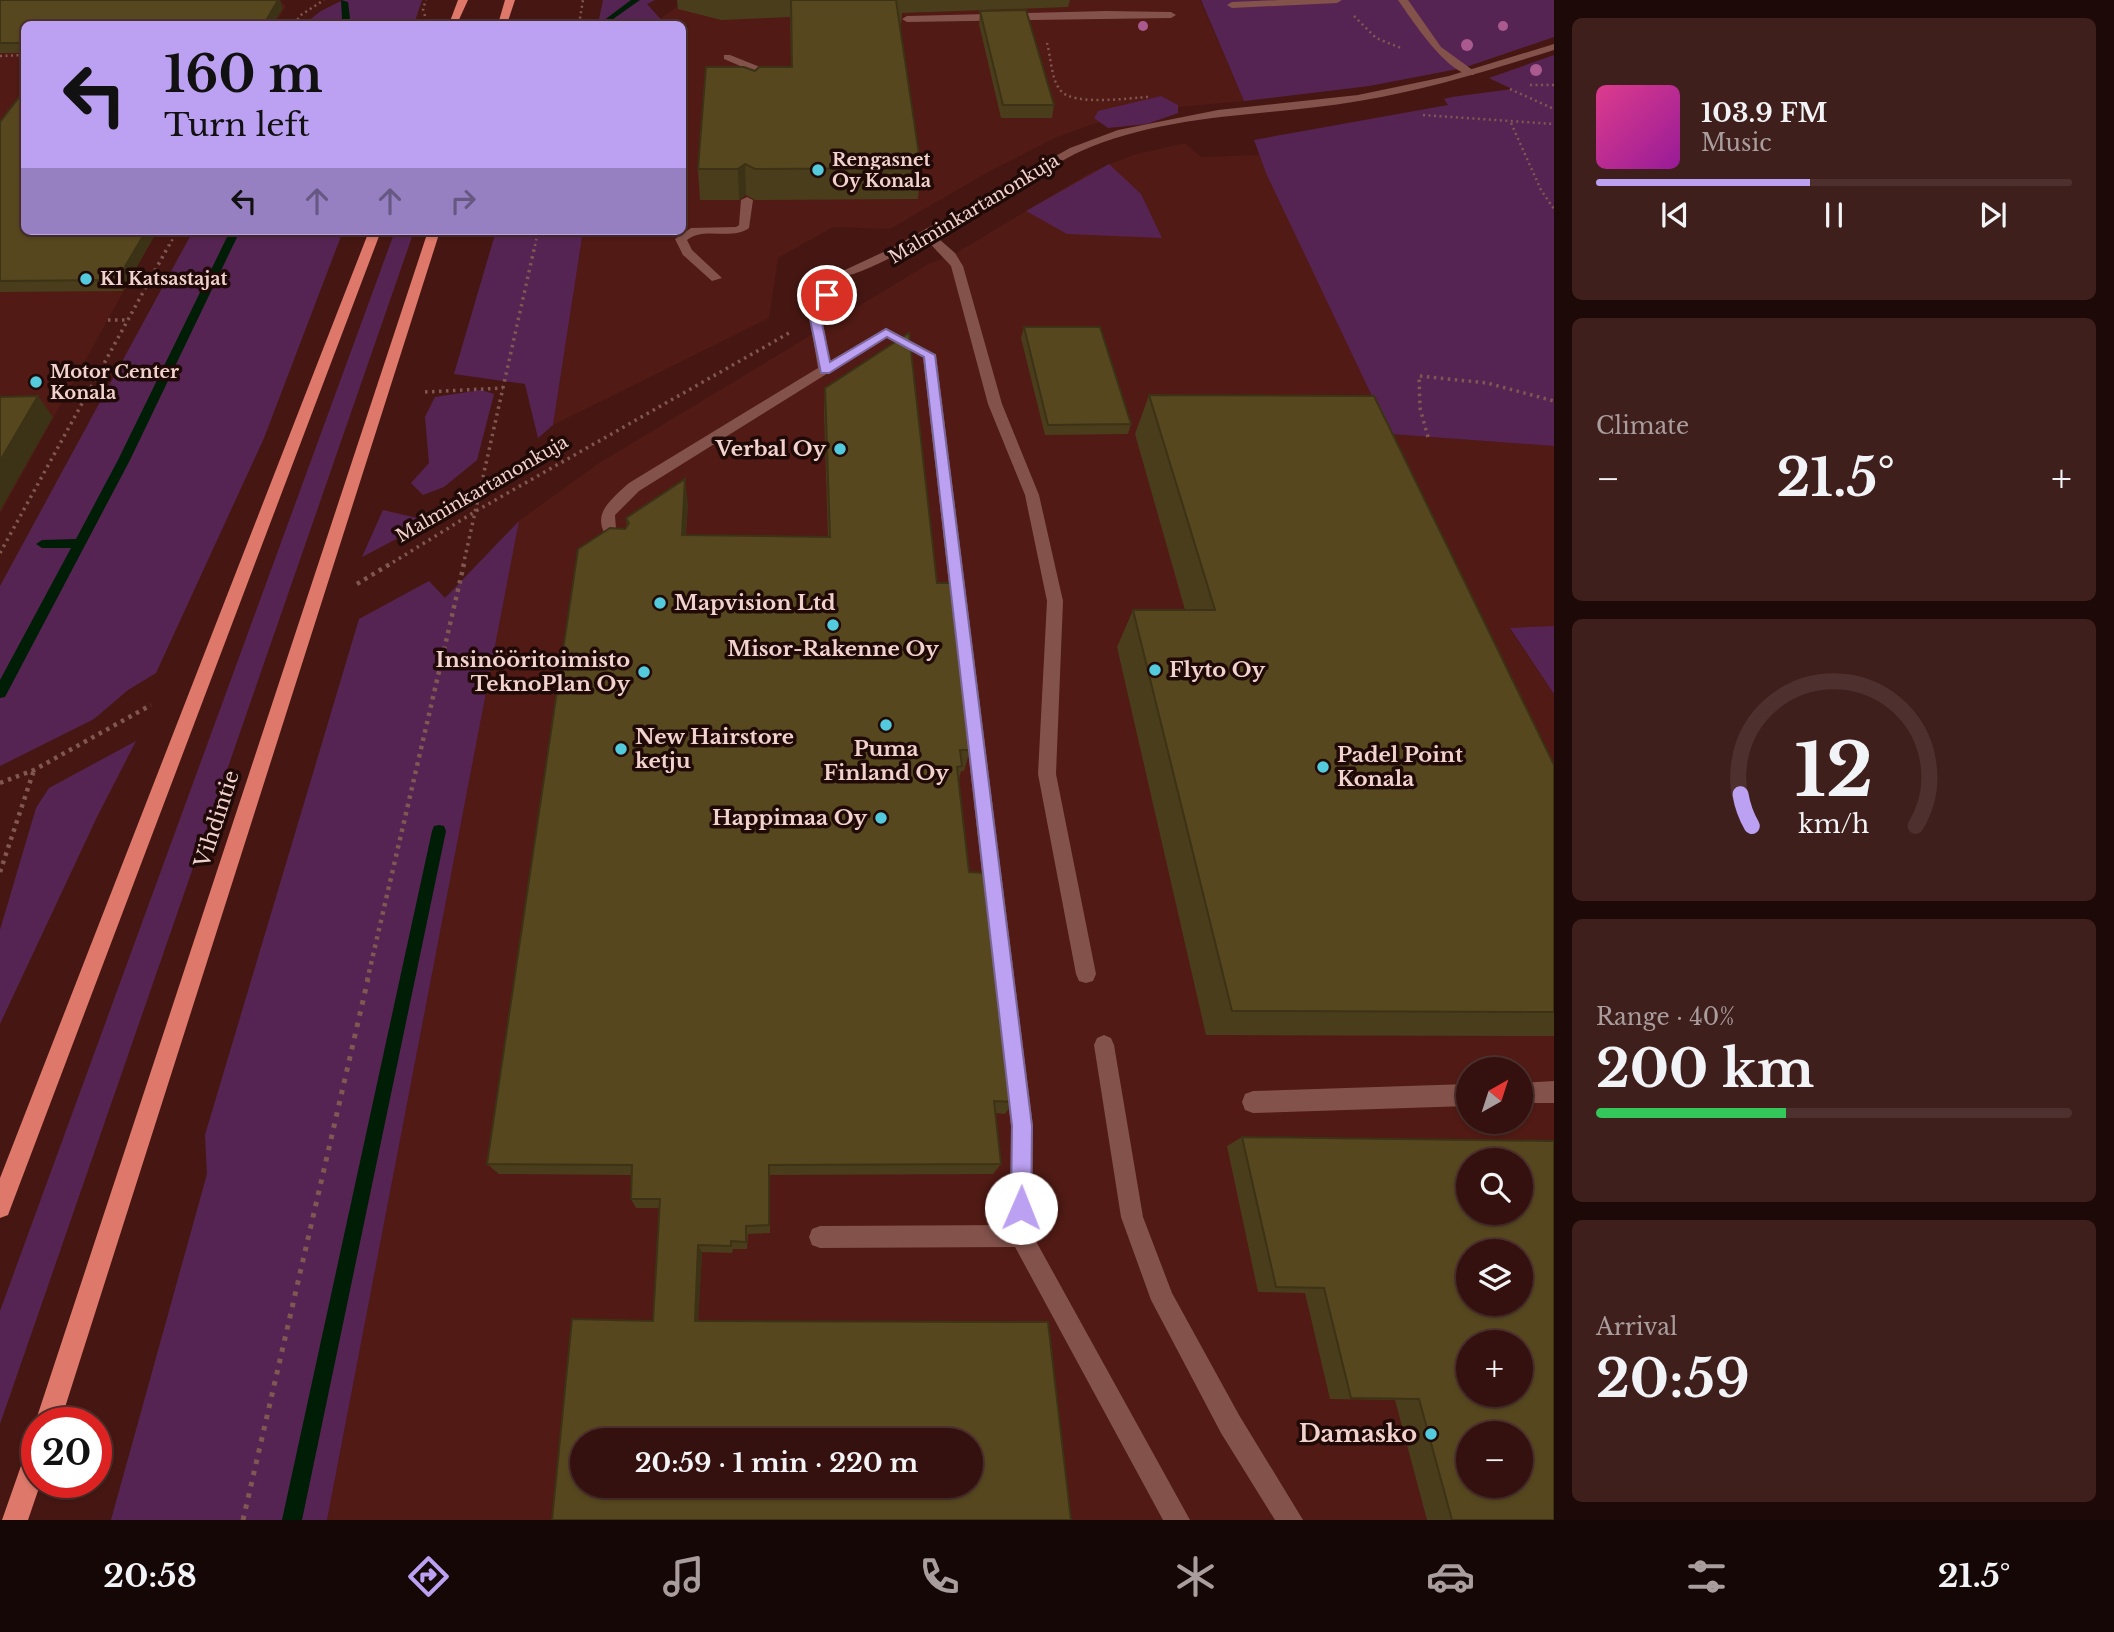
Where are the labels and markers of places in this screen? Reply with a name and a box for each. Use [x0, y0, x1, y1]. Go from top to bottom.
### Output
place label: Rengasnet Oy Konala [832, 149, 932, 192]
marker: Rengasnet Oy Konala [810, 162, 826, 178]
pin [797, 265, 857, 325]
place label: K1 Katsastajat [100, 268, 228, 290]
marker: K1 Katsastajat [78, 271, 94, 287]
place label: Motor Center Konala [50, 361, 179, 404]
marker: Motor Center Konala [28, 374, 44, 390]
place label: Verbal Oy [715, 436, 826, 462]
marker: Verbal Oy [832, 441, 848, 457]
place label: Mapvision Ltd [674, 590, 836, 616]
marker: Mapvision Ltd [652, 595, 668, 611]
marker: Misor-Rakenne Oy [825, 617, 841, 633]
place label: Misor-Rakenne Oy [727, 636, 939, 662]
place label: Insinööritoimisto TeknoPlan Oy [435, 647, 630, 697]
place label: Flyto Oy [1169, 657, 1265, 683]
marker: Flyto Oy [1147, 662, 1163, 678]
marker: Insinööritoimisto TeknoPlan Oy [636, 664, 652, 680]
marker: Puma Finland Oy [878, 717, 894, 733]
place label: New Hairstore ketju [635, 724, 794, 774]
place label: Puma Finland Oy [823, 736, 949, 786]
marker: New Hairstore ketju [613, 741, 629, 757]
place label: Padel Point Konala [1337, 742, 1463, 792]
marker: Padel Point Konala [1315, 759, 1331, 775]
place label: Happimaa Oy [712, 805, 867, 831]
marker: Happimaa Oy [873, 810, 889, 826]
place label: Damasko [1299, 1419, 1417, 1448]
marker: Damasko [1423, 1426, 1439, 1442]

